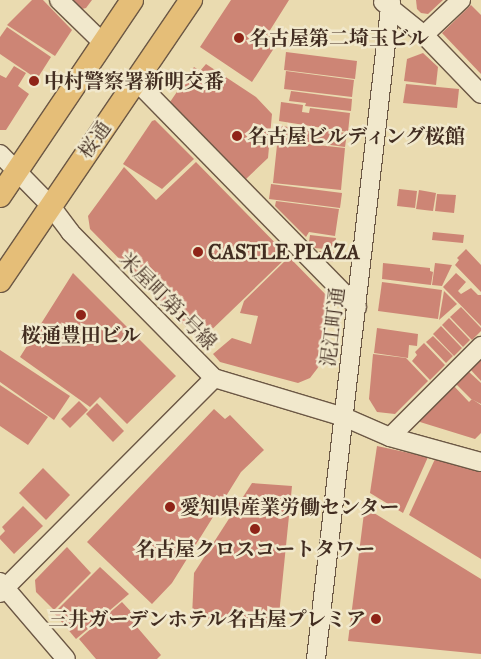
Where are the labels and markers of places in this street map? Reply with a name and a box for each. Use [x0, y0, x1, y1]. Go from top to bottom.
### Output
place label: 名古屋第二埼玉ビル [249, 26, 429, 50]
marker: 名古屋第二埼玉ビル [233, 32, 245, 44]
place label: 中村警察署新明交番 [44, 69, 224, 93]
marker: 中村警察署新明交番 [28, 75, 40, 87]
place label: 名古屋ビルディング桜館 [247, 124, 467, 148]
marker: 名古屋ビルディング桜館 [231, 130, 243, 142]
place label: CASTLE PLAZA [208, 240, 360, 264]
marker: CASTLE PLAZA [192, 246, 204, 258]
marker: 桜通豊田ビル [75, 309, 87, 321]
place label: 桜通豊田ビル [21, 323, 141, 347]
place label: 愛知県産業労働センター [180, 495, 400, 519]
marker: 愛知県産業労働センター [164, 501, 176, 513]
marker: 名古屋クロスコートタワー [249, 523, 261, 535]
place label: 名古屋クロスコートタワー [135, 537, 375, 561]
place label: 三井ガーデンホテル名古屋プレミア [46, 607, 366, 631]
marker: 三井ガーデンホテル名古屋プレミア [370, 613, 382, 625]

